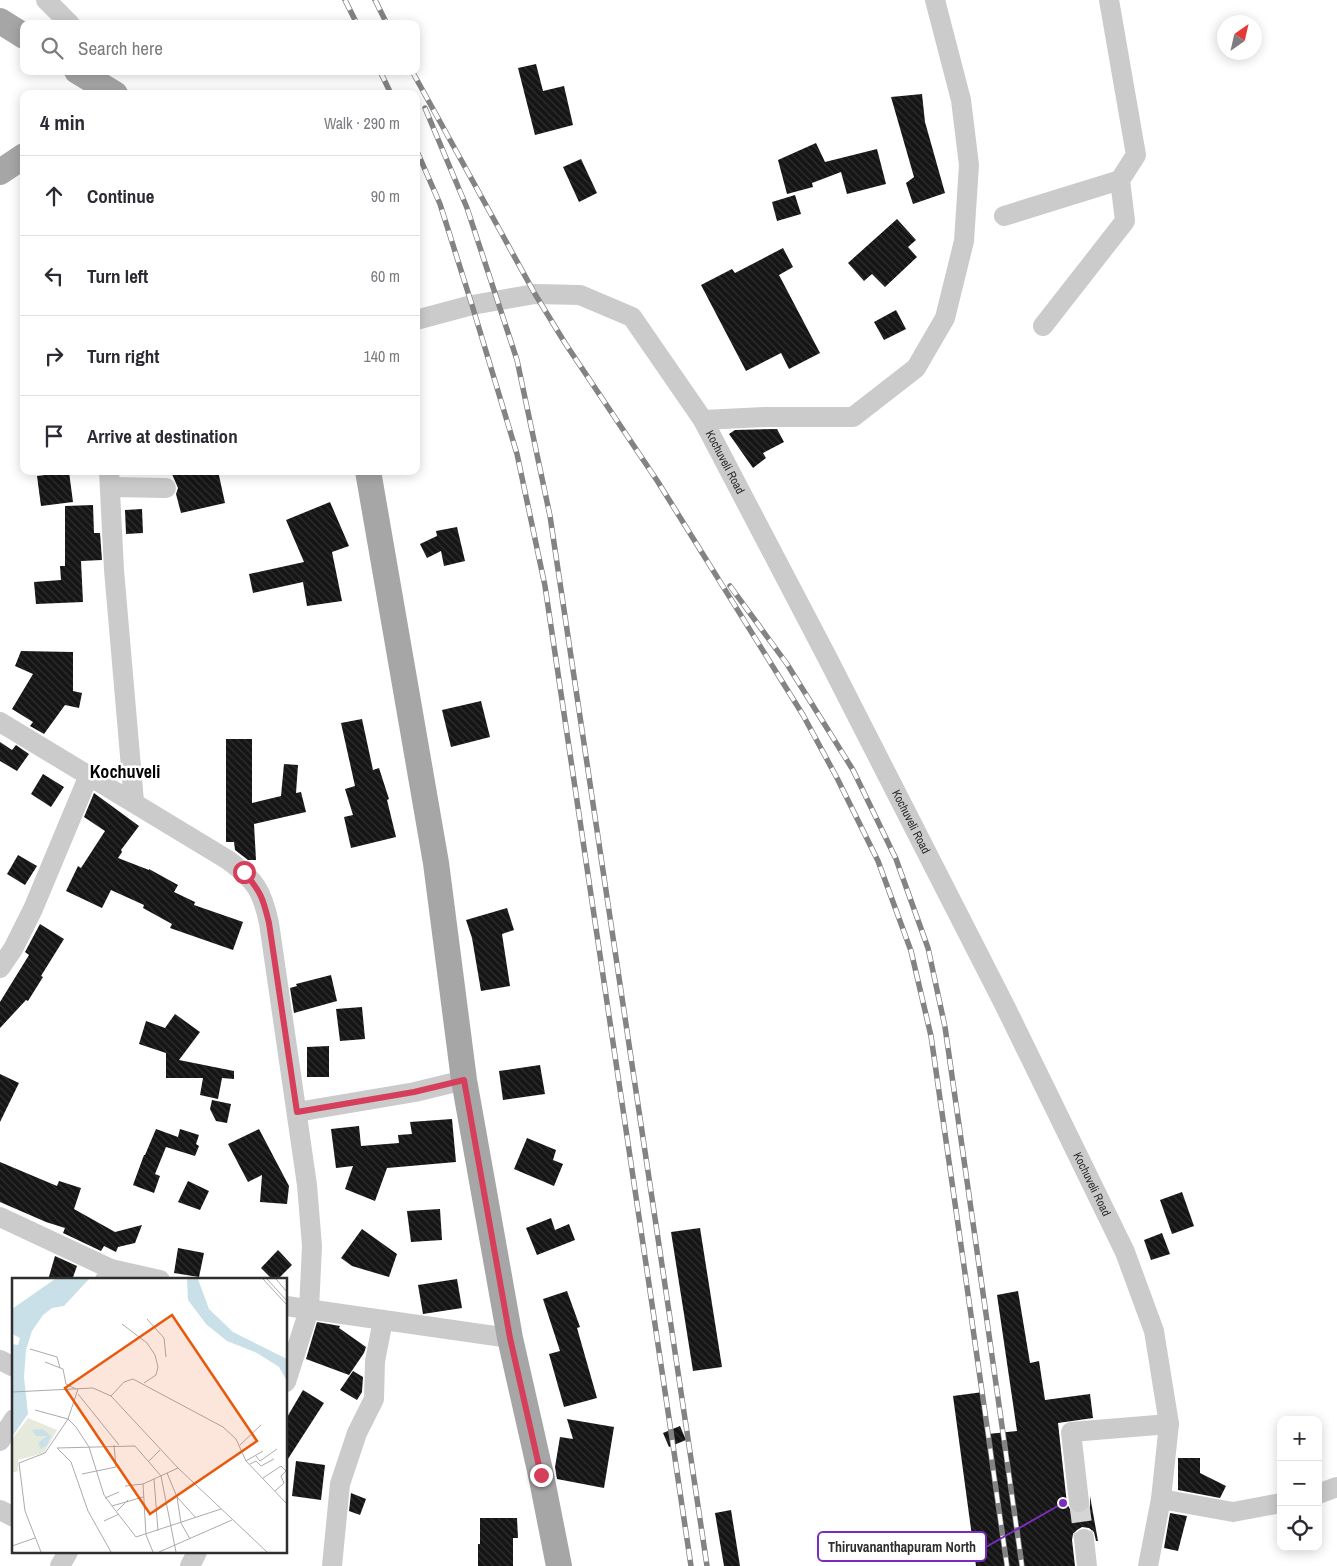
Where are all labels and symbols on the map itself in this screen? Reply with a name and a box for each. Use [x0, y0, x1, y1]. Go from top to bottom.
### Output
north arrow [1217, 15, 1262, 60]
street label: Kochuveli Road [702, 428, 748, 497]
district label: Kochuveli [90, 759, 160, 784]
street label: Kochuveli Road [888, 787, 934, 856]
route start [233, 861, 256, 884]
street label: Kochuveli Road [1069, 1149, 1114, 1219]
inset map [12, 1278, 288, 1554]
route end [530, 1464, 553, 1487]
callout: Thiruvananthapuram North [818, 1532, 986, 1561]
text: Thiruvananthapuram North [828, 1538, 976, 1556]

